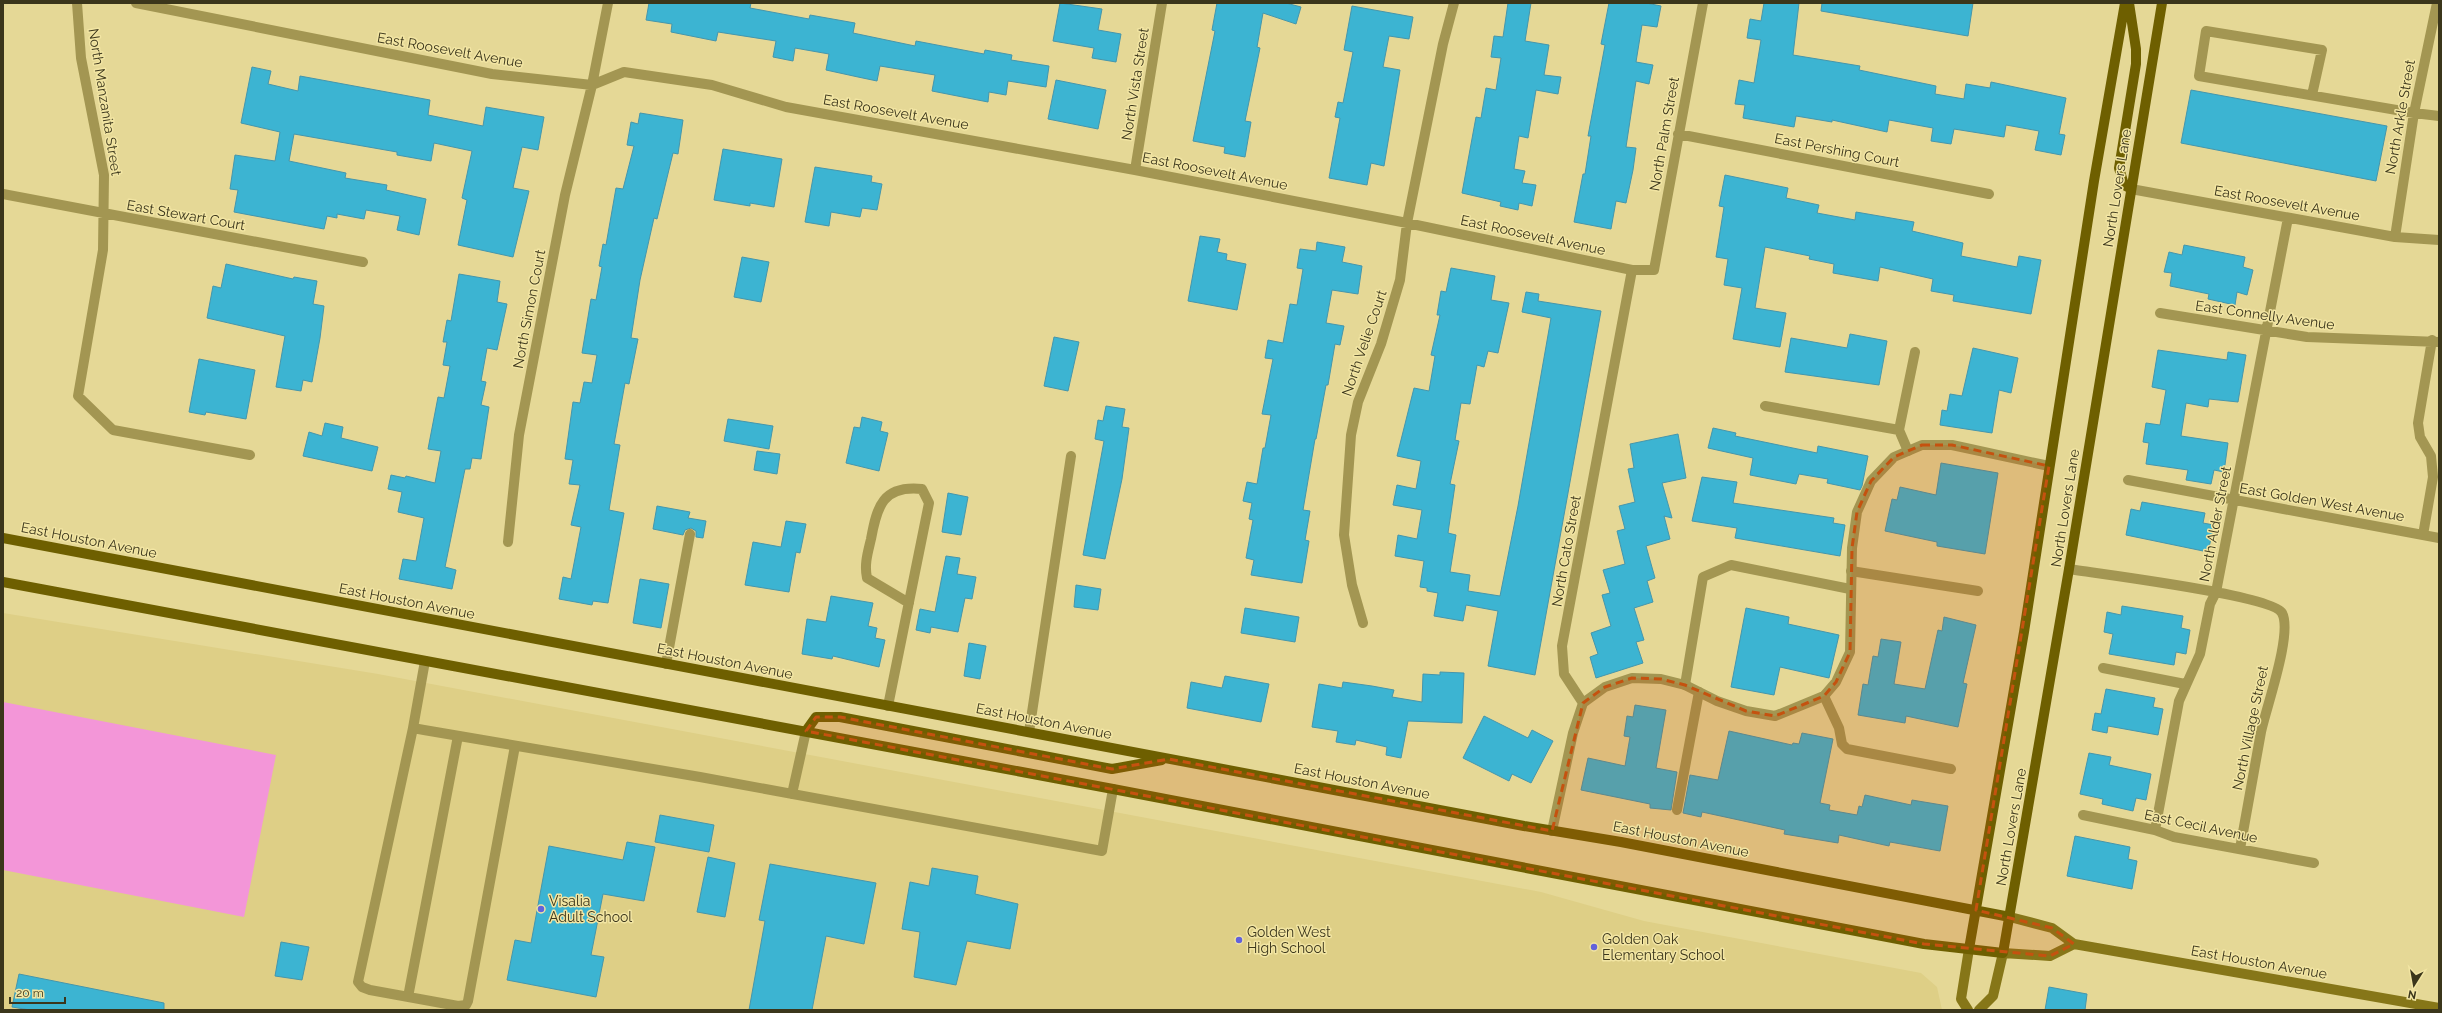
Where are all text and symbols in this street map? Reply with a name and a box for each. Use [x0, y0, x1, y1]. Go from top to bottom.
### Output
street label: North Vista Street [1118, 26, 1152, 142]
street label: North Manzanita Street [85, 27, 125, 177]
street label: East Roosevelt Avenue [376, 29, 524, 71]
street label: North Arkle Street [2382, 58, 2418, 176]
street label: North Palm Street [1646, 75, 1682, 192]
street label: East Roosevelt Avenue [822, 91, 970, 133]
street label: North Lovers Lane [2100, 128, 2134, 248]
street label: East Pershing Court [1773, 130, 1901, 170]
street label: East Roosevelt Avenue [1141, 149, 1289, 193]
street label: East Roosevelt Avenue [2213, 182, 2361, 224]
street label: East Stewart Court [126, 197, 247, 233]
street label: East Roosevelt Avenue [1459, 212, 1607, 258]
street label: North Simon Court [510, 248, 548, 370]
street label: North Velie Court [1338, 288, 1390, 398]
street label: East Connelly Avenue [2194, 297, 2336, 333]
street label: North Lovers Lane [2048, 448, 2082, 568]
street label: North Alder Street [2196, 465, 2234, 583]
street label: East Golden West Avenue [2238, 480, 2406, 524]
street label: North Cato Street [1548, 494, 1584, 608]
street label: East Houston Avenue [20, 519, 158, 561]
street label: East Houston Avenue [338, 580, 476, 622]
street label: East Houston Avenue [656, 640, 794, 682]
street label: North Village Street [2229, 664, 2271, 792]
street label: East Houston Avenue [975, 700, 1113, 742]
street label: East Houston Avenue [1293, 760, 1431, 802]
street label: North Lovers Lane [1993, 767, 2029, 887]
street label: East Cecil Avenue [2143, 806, 2259, 846]
street label: East Houston Avenue [1612, 818, 1750, 860]
place label: Visalia Adult School [549, 893, 632, 925]
marker: Visalia Adult School [536, 904, 546, 914]
place label: Golden West High School [1247, 924, 1331, 956]
place label: Golden Oak Elementary School [1602, 931, 1725, 963]
marker: Golden West High School [1234, 935, 1244, 945]
marker: Golden Oak Elementary School [1589, 942, 1599, 952]
street label: East Houston Avenue [2190, 942, 2328, 982]
north arrow [2394, 965, 2434, 1005]
scale bar [10, 979, 65, 1005]
text: 20 m [16, 986, 44, 1000]
text: N [2407, 987, 2418, 1002]

